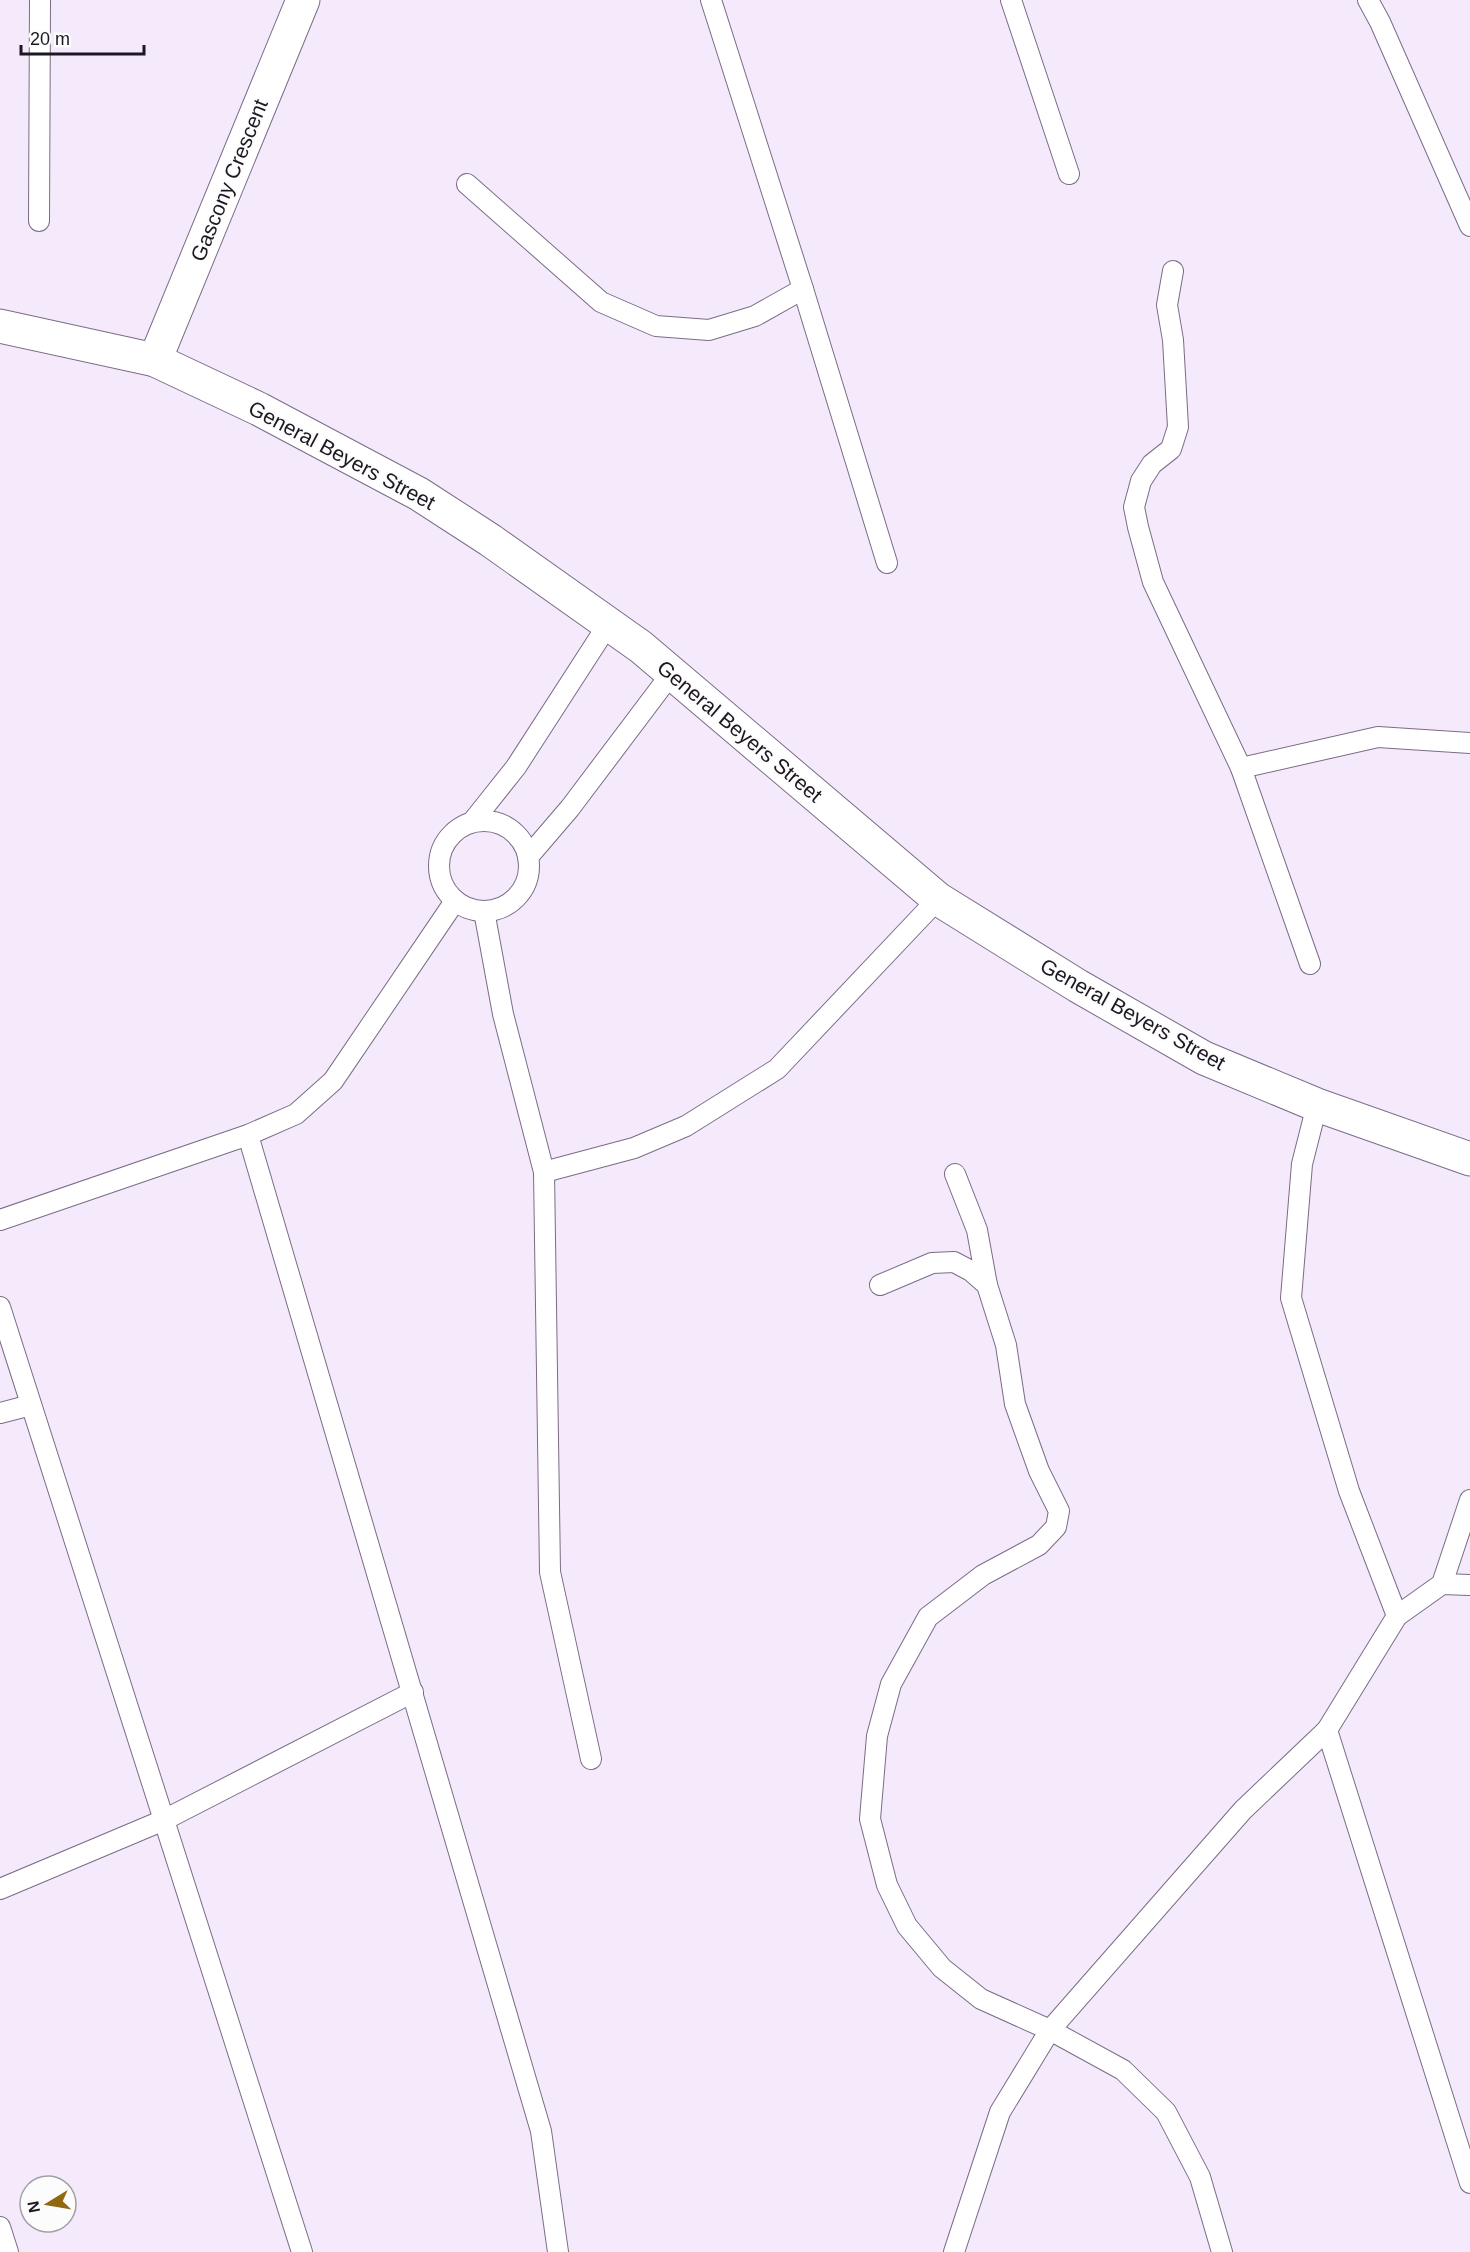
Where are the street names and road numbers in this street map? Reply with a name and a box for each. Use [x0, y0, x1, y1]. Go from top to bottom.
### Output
street label: Gascony Crescent [186, 95, 272, 264]
street label: General Beyers Street [245, 396, 439, 514]
street label: General Beyers Street [653, 655, 827, 807]
street label: General Beyers Street [1037, 954, 1230, 1075]

